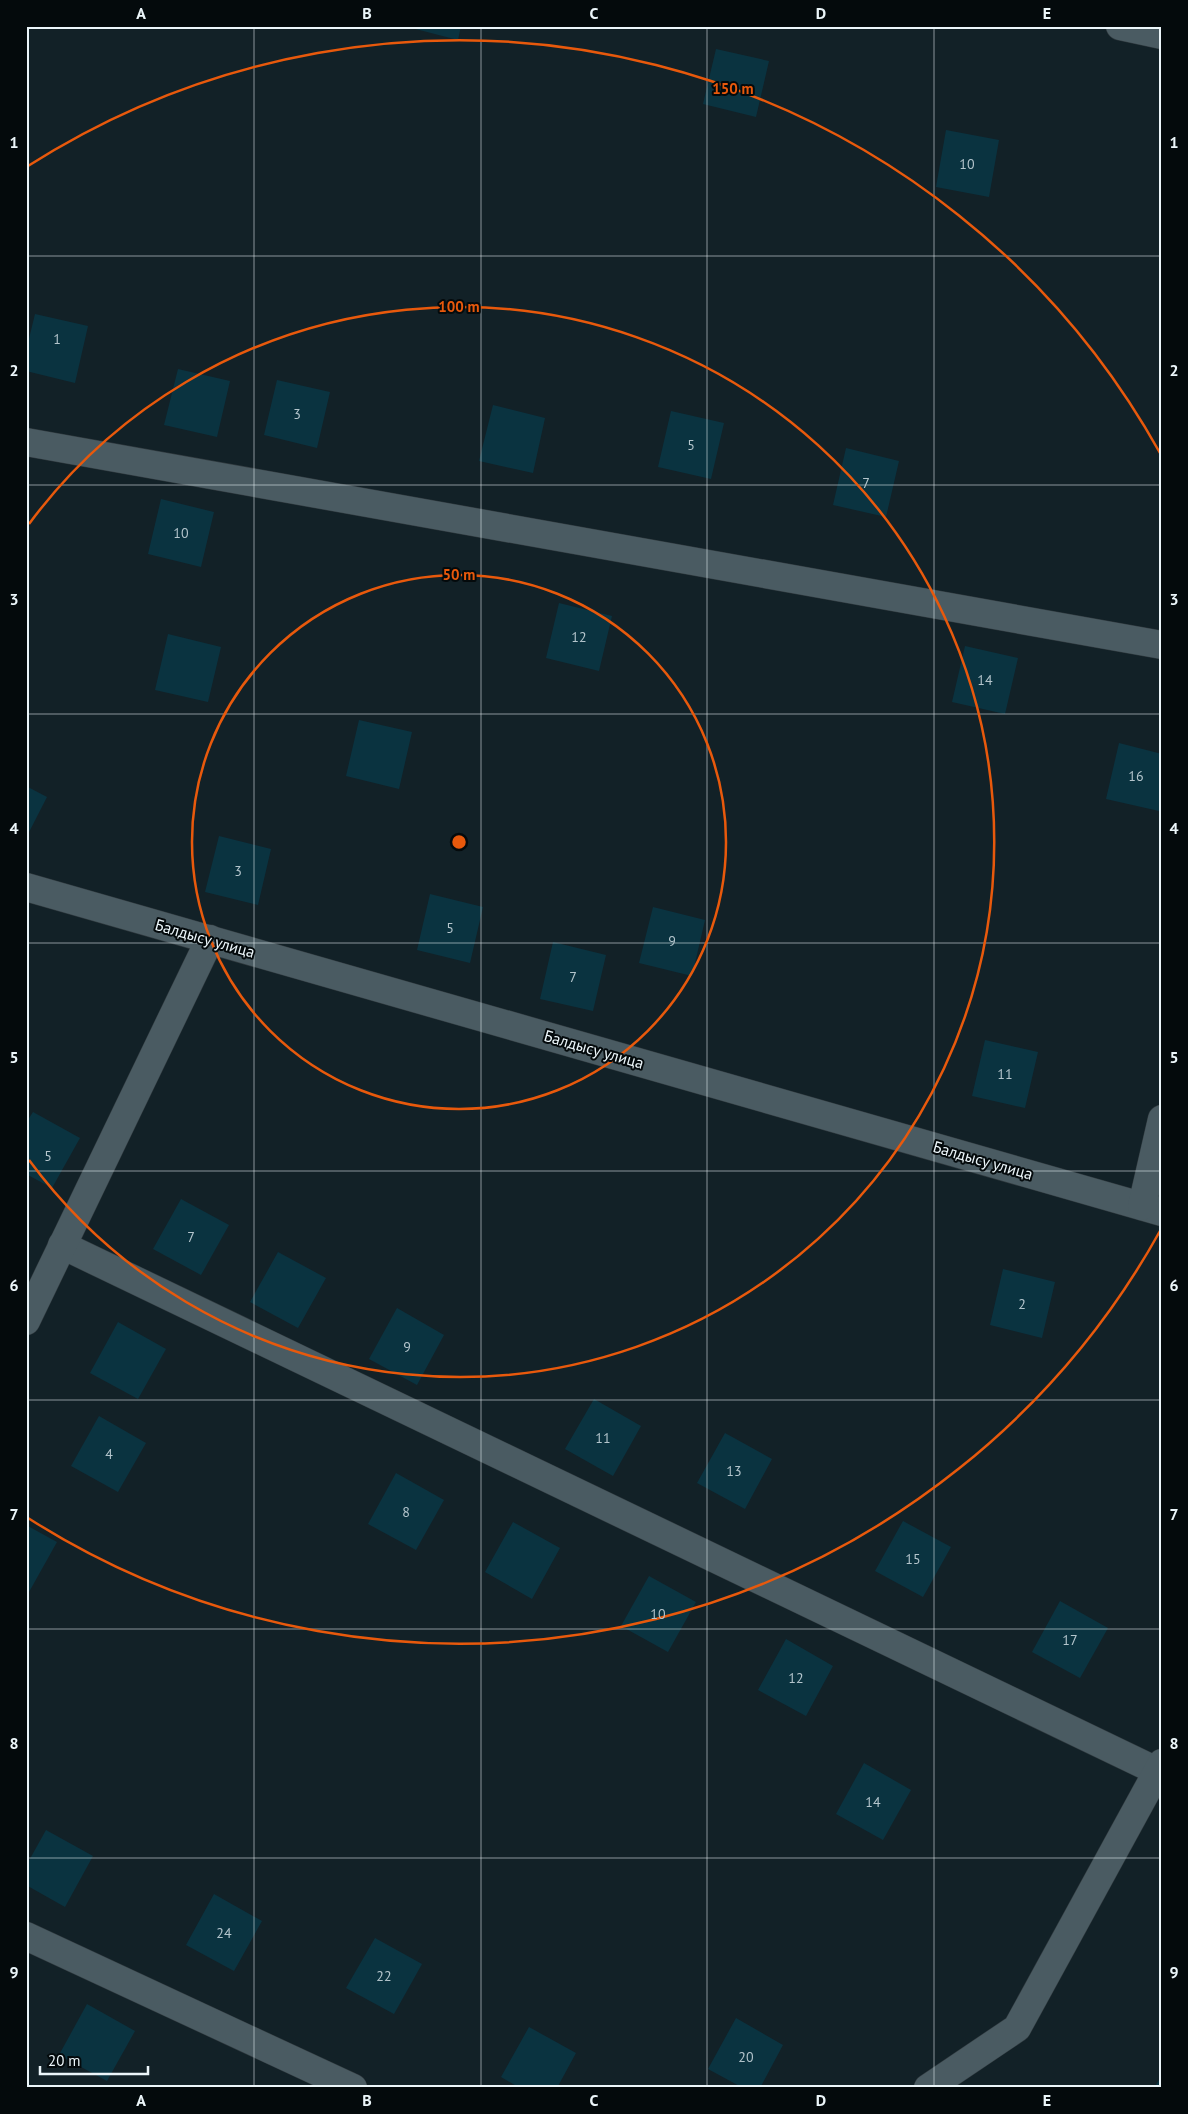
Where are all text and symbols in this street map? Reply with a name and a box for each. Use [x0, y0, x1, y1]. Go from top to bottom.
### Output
text: A [136, 3, 146, 23]
text: B [362, 3, 372, 23]
text: C [590, 3, 599, 23]
text: D [816, 3, 826, 23]
text: E [1043, 3, 1051, 23]
text: 150 m [712, 79, 754, 98]
text: 1 [9, 132, 19, 152]
text: 1 [1169, 132, 1179, 152]
house number: 10 [959, 155, 975, 173]
text: 100 m [438, 297, 480, 316]
house number: 1 [53, 330, 61, 348]
text: 2 [9, 360, 19, 380]
text: 2 [1169, 360, 1179, 380]
house number: 3 [293, 405, 301, 423]
house number: 5 [687, 436, 695, 454]
house number: 7 [862, 474, 870, 492]
house number: 10 [173, 524, 189, 542]
text: 50 m [443, 565, 475, 584]
text: 3 [9, 589, 19, 609]
text: 3 [1169, 589, 1179, 609]
house number: 12 [571, 628, 587, 646]
house number: 14 [977, 671, 993, 689]
house number: 16 [1128, 767, 1144, 785]
text: 4 [9, 818, 19, 838]
text: 4 [1169, 818, 1179, 838]
centre of rings [450, 833, 468, 851]
house number: 3 [234, 862, 242, 880]
street label: Балдысу улица [153, 914, 257, 962]
house number: 5 [446, 919, 454, 937]
house number: 9 [668, 932, 676, 950]
house number: 7 [569, 968, 577, 986]
street label: Балдысу улица [542, 1025, 646, 1073]
text: 5 [9, 1047, 19, 1067]
text: 5 [1169, 1047, 1179, 1067]
house number: 11 [997, 1065, 1013, 1083]
street label: Балдысу улица [931, 1136, 1035, 1184]
house number: 5 [44, 1147, 52, 1165]
house number: 7 [187, 1228, 195, 1246]
text: 6 [9, 1275, 19, 1295]
text: 6 [1169, 1275, 1179, 1295]
house number: 2 [1018, 1295, 1026, 1313]
house number: 9 [403, 1338, 411, 1356]
house number: 11 [595, 1429, 611, 1447]
house number: 4 [105, 1445, 113, 1463]
house number: 13 [726, 1462, 742, 1480]
house number: 8 [402, 1503, 410, 1521]
text: 7 [9, 1504, 19, 1524]
text: 7 [1169, 1504, 1179, 1524]
house number: 15 [905, 1550, 921, 1568]
house number: 10 [650, 1605, 666, 1623]
house number: 17 [1062, 1631, 1078, 1649]
house number: 12 [788, 1669, 804, 1687]
text: 8 [9, 1733, 19, 1753]
text: 8 [1169, 1733, 1179, 1753]
house number: 14 [865, 1793, 881, 1811]
house number: 24 [216, 1924, 232, 1942]
text: 9 [9, 1962, 19, 1982]
text: 9 [1169, 1962, 1179, 1982]
house number: 22 [376, 1967, 392, 1985]
scale bar [40, 2044, 148, 2076]
house number: 20 [738, 2048, 754, 2066]
text: 20 m [48, 2051, 81, 2070]
text: A [136, 2090, 146, 2110]
text: B [362, 2090, 372, 2110]
text: C [590, 2090, 599, 2110]
text: D [816, 2090, 826, 2110]
text: E [1043, 2090, 1051, 2110]

